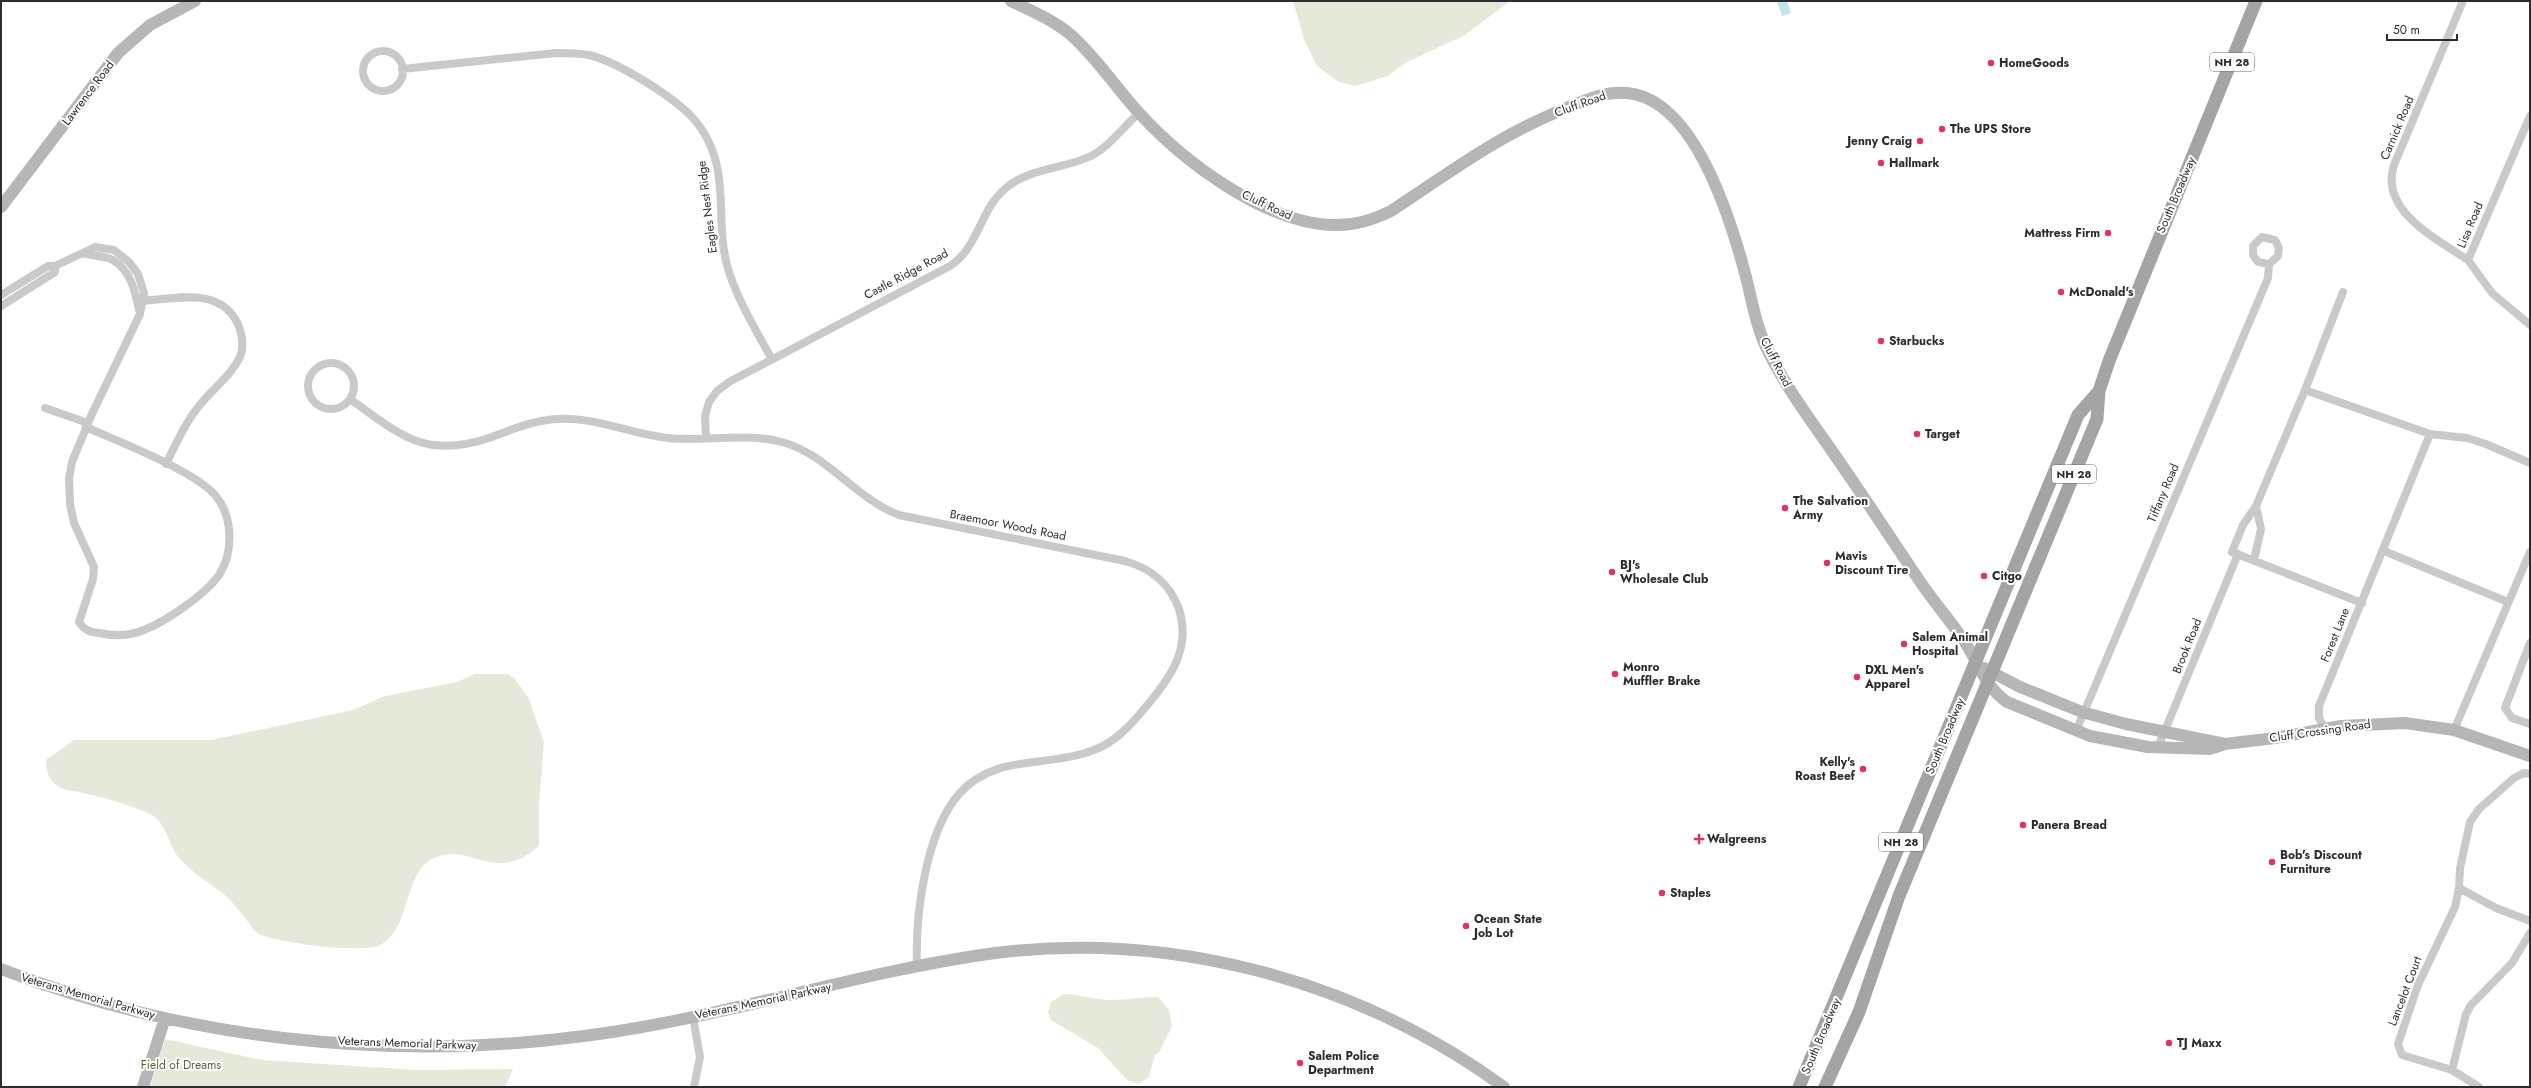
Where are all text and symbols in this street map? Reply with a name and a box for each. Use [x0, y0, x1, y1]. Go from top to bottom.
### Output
scale bar [2387, 16, 2457, 42]
text: 50 m [2393, 21, 2420, 39]
road number: NH 28 [2210, 53, 2254, 71]
place label: HomeGoods [1999, 54, 2070, 72]
street label: Lawrence Road [58, 57, 118, 129]
marker: HomeGoods [1986, 58, 1996, 68]
street label: Cluff Road [1552, 86, 1608, 122]
street label: Carnick Road [2375, 93, 2419, 163]
place label: The UPS Store [1950, 120, 2031, 138]
marker: The UPS Store [1937, 124, 1947, 134]
place label: Jenny Craig [1845, 132, 1912, 150]
marker: Jenny Craig [1915, 136, 1925, 146]
street label: South Broadway [2152, 153, 2200, 236]
place label: Hallmark [1889, 154, 1940, 172]
marker: Hallmark [1876, 158, 1886, 168]
street label: Eagles Nest Ridge [692, 160, 722, 254]
street label: Cluff Road [1239, 186, 1295, 224]
street label: Lisa Road [2452, 199, 2488, 251]
place label: Mattress Firm [2024, 224, 2100, 242]
marker: Mattress Firm [2103, 228, 2113, 238]
street label: Castle Ridge Road [861, 244, 951, 304]
place label: McDonald's [2069, 283, 2134, 301]
marker: McDonald's [2056, 287, 2066, 297]
place label: Starbucks [1889, 332, 1945, 350]
street label: Cluff Road [1756, 334, 1796, 390]
marker: Starbucks [1876, 336, 1886, 346]
place label: Target [1925, 425, 1960, 443]
marker: Target [1912, 429, 1922, 439]
street label: Tiffany Road [2143, 461, 2183, 525]
road number: NH 28 [2052, 465, 2096, 483]
place label: The Salvation Army [1792, 492, 1868, 524]
marker: The Salvation Army [1780, 503, 1790, 513]
street label: Braemoor Woods Road [948, 505, 1068, 545]
place label: Mavis Discount Tire [1835, 547, 1909, 579]
place label: BJ's Wholesale Club [1620, 556, 1709, 588]
marker: Mavis Discount Tire [1822, 558, 1832, 568]
marker: BJ's Wholesale Club [1607, 567, 1617, 577]
place label: Citgo [1992, 567, 2022, 585]
marker: Citgo [1979, 571, 1989, 581]
street label: Forest Lane [2316, 605, 2354, 665]
street label: Brook Road [2168, 616, 2206, 676]
place label: Salem Animal Hospital [1912, 628, 1988, 660]
marker: Salem Animal Hospital [1899, 639, 1909, 649]
place label: Monro Muffler Brake [1623, 658, 1701, 690]
place label: DXL Men's Apparel [1864, 661, 1924, 693]
marker: Monro Muffler Brake [1610, 669, 1620, 679]
marker: DXL Men's Apparel [1852, 672, 1862, 682]
street label: South Broadway [1921, 694, 1969, 777]
street label: Cluff Crossing Road [2268, 715, 2372, 747]
place label: Kelly's Roast Beef [1795, 753, 1856, 785]
marker: Kelly's Roast Beef [1858, 764, 1868, 774]
place label: Panera Bread [2031, 816, 2107, 834]
marker: Panera Bread [2018, 820, 2028, 830]
place label: Walgreens [1707, 830, 1767, 848]
road number: NH 28 [1879, 833, 1923, 851]
marker: Walgreens [1694, 834, 1704, 844]
place label: Bob's Discount Furniture [2280, 846, 2362, 878]
marker: Bob's Discount Furniture [2267, 857, 2277, 867]
place label: Staples [1670, 884, 1711, 902]
marker: Staples [1657, 888, 1667, 898]
place label: Ocean State Job Lot [1472, 910, 1542, 942]
marker: Ocean State Job Lot [1461, 921, 1471, 931]
street label: Lancelot Court [2383, 953, 2427, 1028]
street label: Veterans Memorial Parkway [19, 968, 158, 1024]
street label: Veterans Memorial Parkway [693, 978, 833, 1024]
street label: South Broadway [1797, 994, 1845, 1077]
street label: Veterans Memorial Parkway [337, 1032, 477, 1054]
place label: TJ Maxx [2177, 1034, 2222, 1052]
marker: TJ Maxx [2164, 1038, 2174, 1048]
place label: Salem Police Department [1308, 1047, 1379, 1079]
park label: Field of Dreams [141, 1056, 221, 1074]
marker: Salem Police Department [1295, 1058, 1305, 1068]

